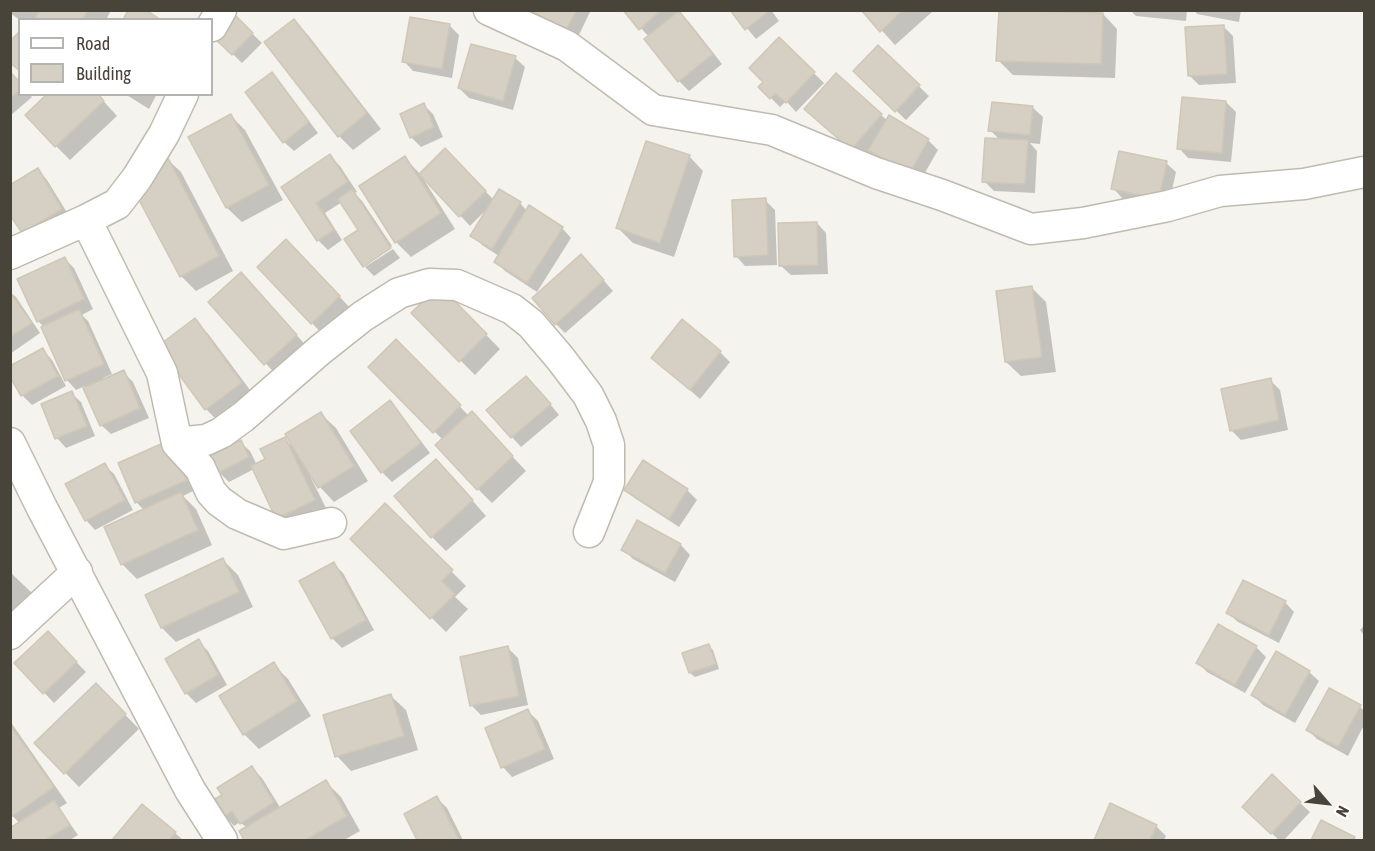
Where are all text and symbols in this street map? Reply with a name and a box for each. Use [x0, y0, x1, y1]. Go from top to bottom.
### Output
legend [18, 18, 213, 96]
text: Road [76, 33, 110, 54]
text: Building [76, 63, 131, 84]
north arrow [1297, 773, 1357, 833]
text: N [1333, 803, 1353, 820]

